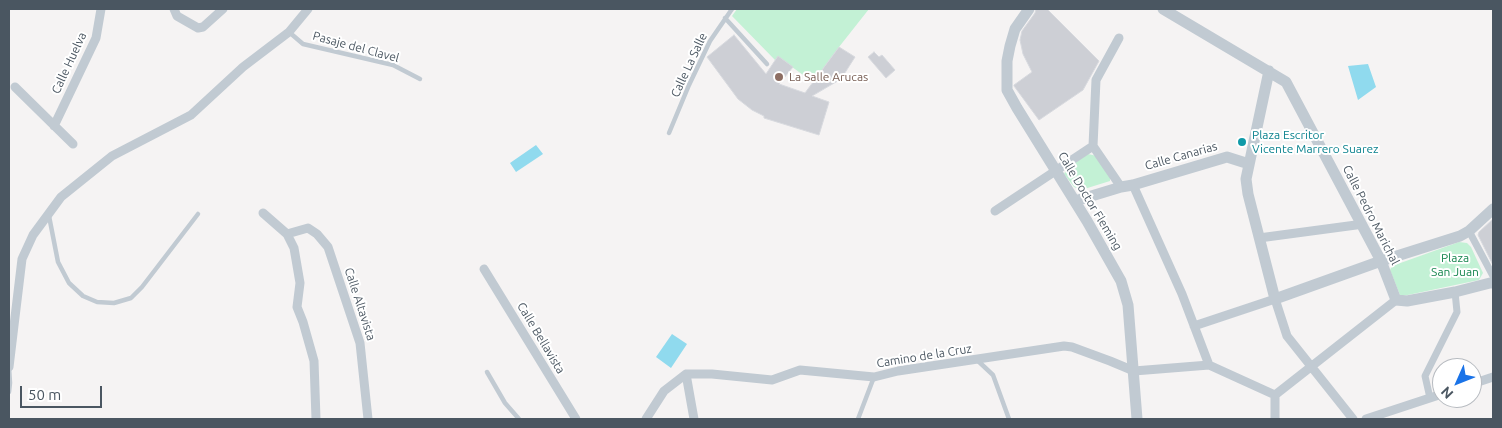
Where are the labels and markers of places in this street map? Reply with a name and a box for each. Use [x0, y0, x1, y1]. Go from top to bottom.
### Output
place label: La Salle Arucas [789, 70, 868, 84]
marker: La Salle Arucas [773, 71, 785, 83]
place label: Plaza Escritor Vicente Marrero Suarez [1252, 128, 1379, 156]
marker: Plaza Escritor Vicente Marrero Suarez [1236, 136, 1248, 148]

